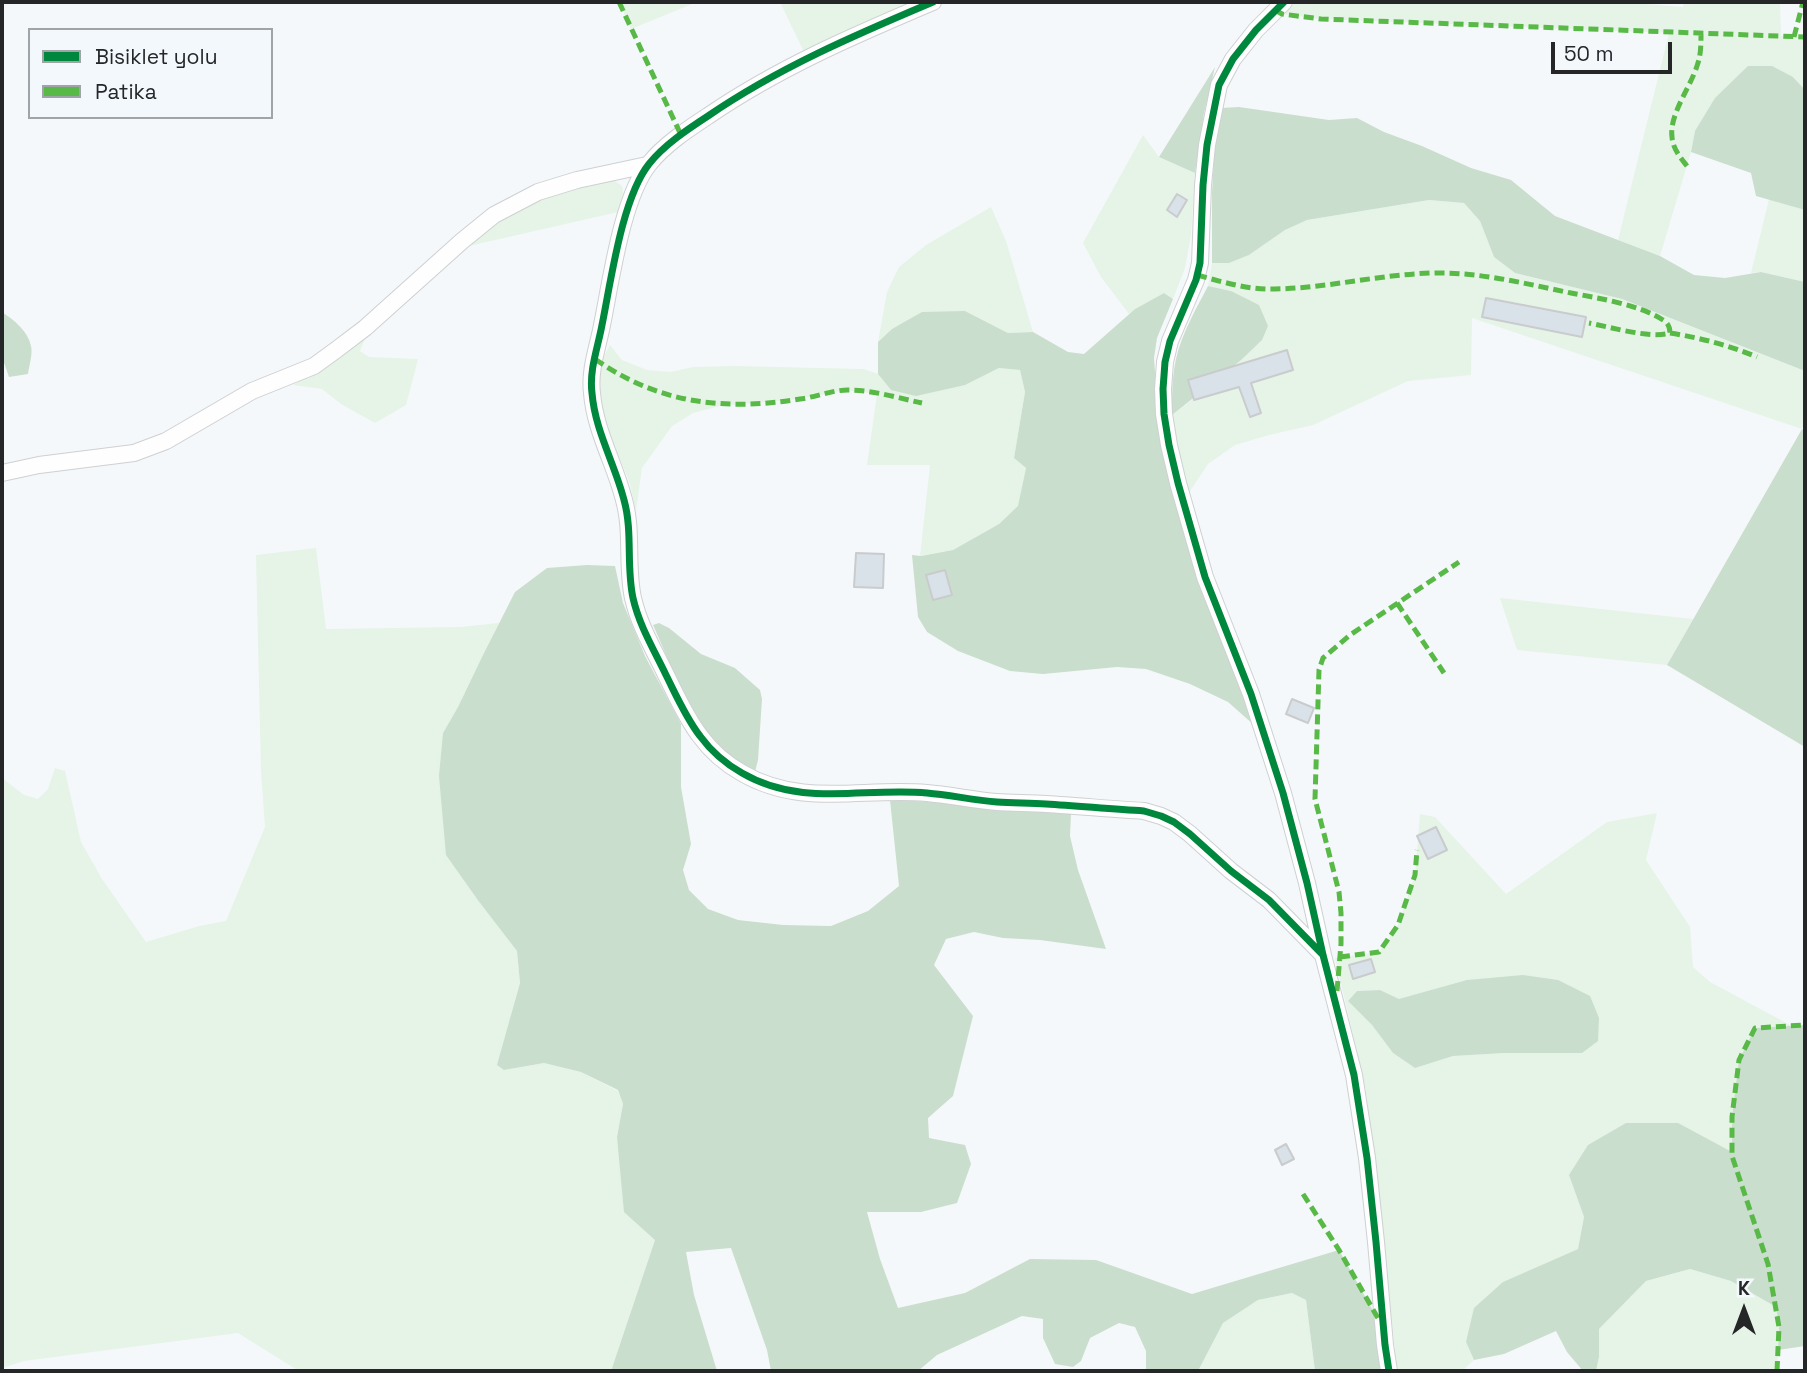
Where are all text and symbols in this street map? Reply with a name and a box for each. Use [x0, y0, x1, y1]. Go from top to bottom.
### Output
legend [28, 28, 273, 119]
scale bar [1555, 28, 1676, 72]
text: 50 m [1564, 40, 1614, 67]
text: Bisiklet yolu [95, 43, 218, 70]
text: Patika [95, 78, 157, 105]
north arrow [1709, 1275, 1779, 1345]
text: K [1738, 1276, 1750, 1301]

